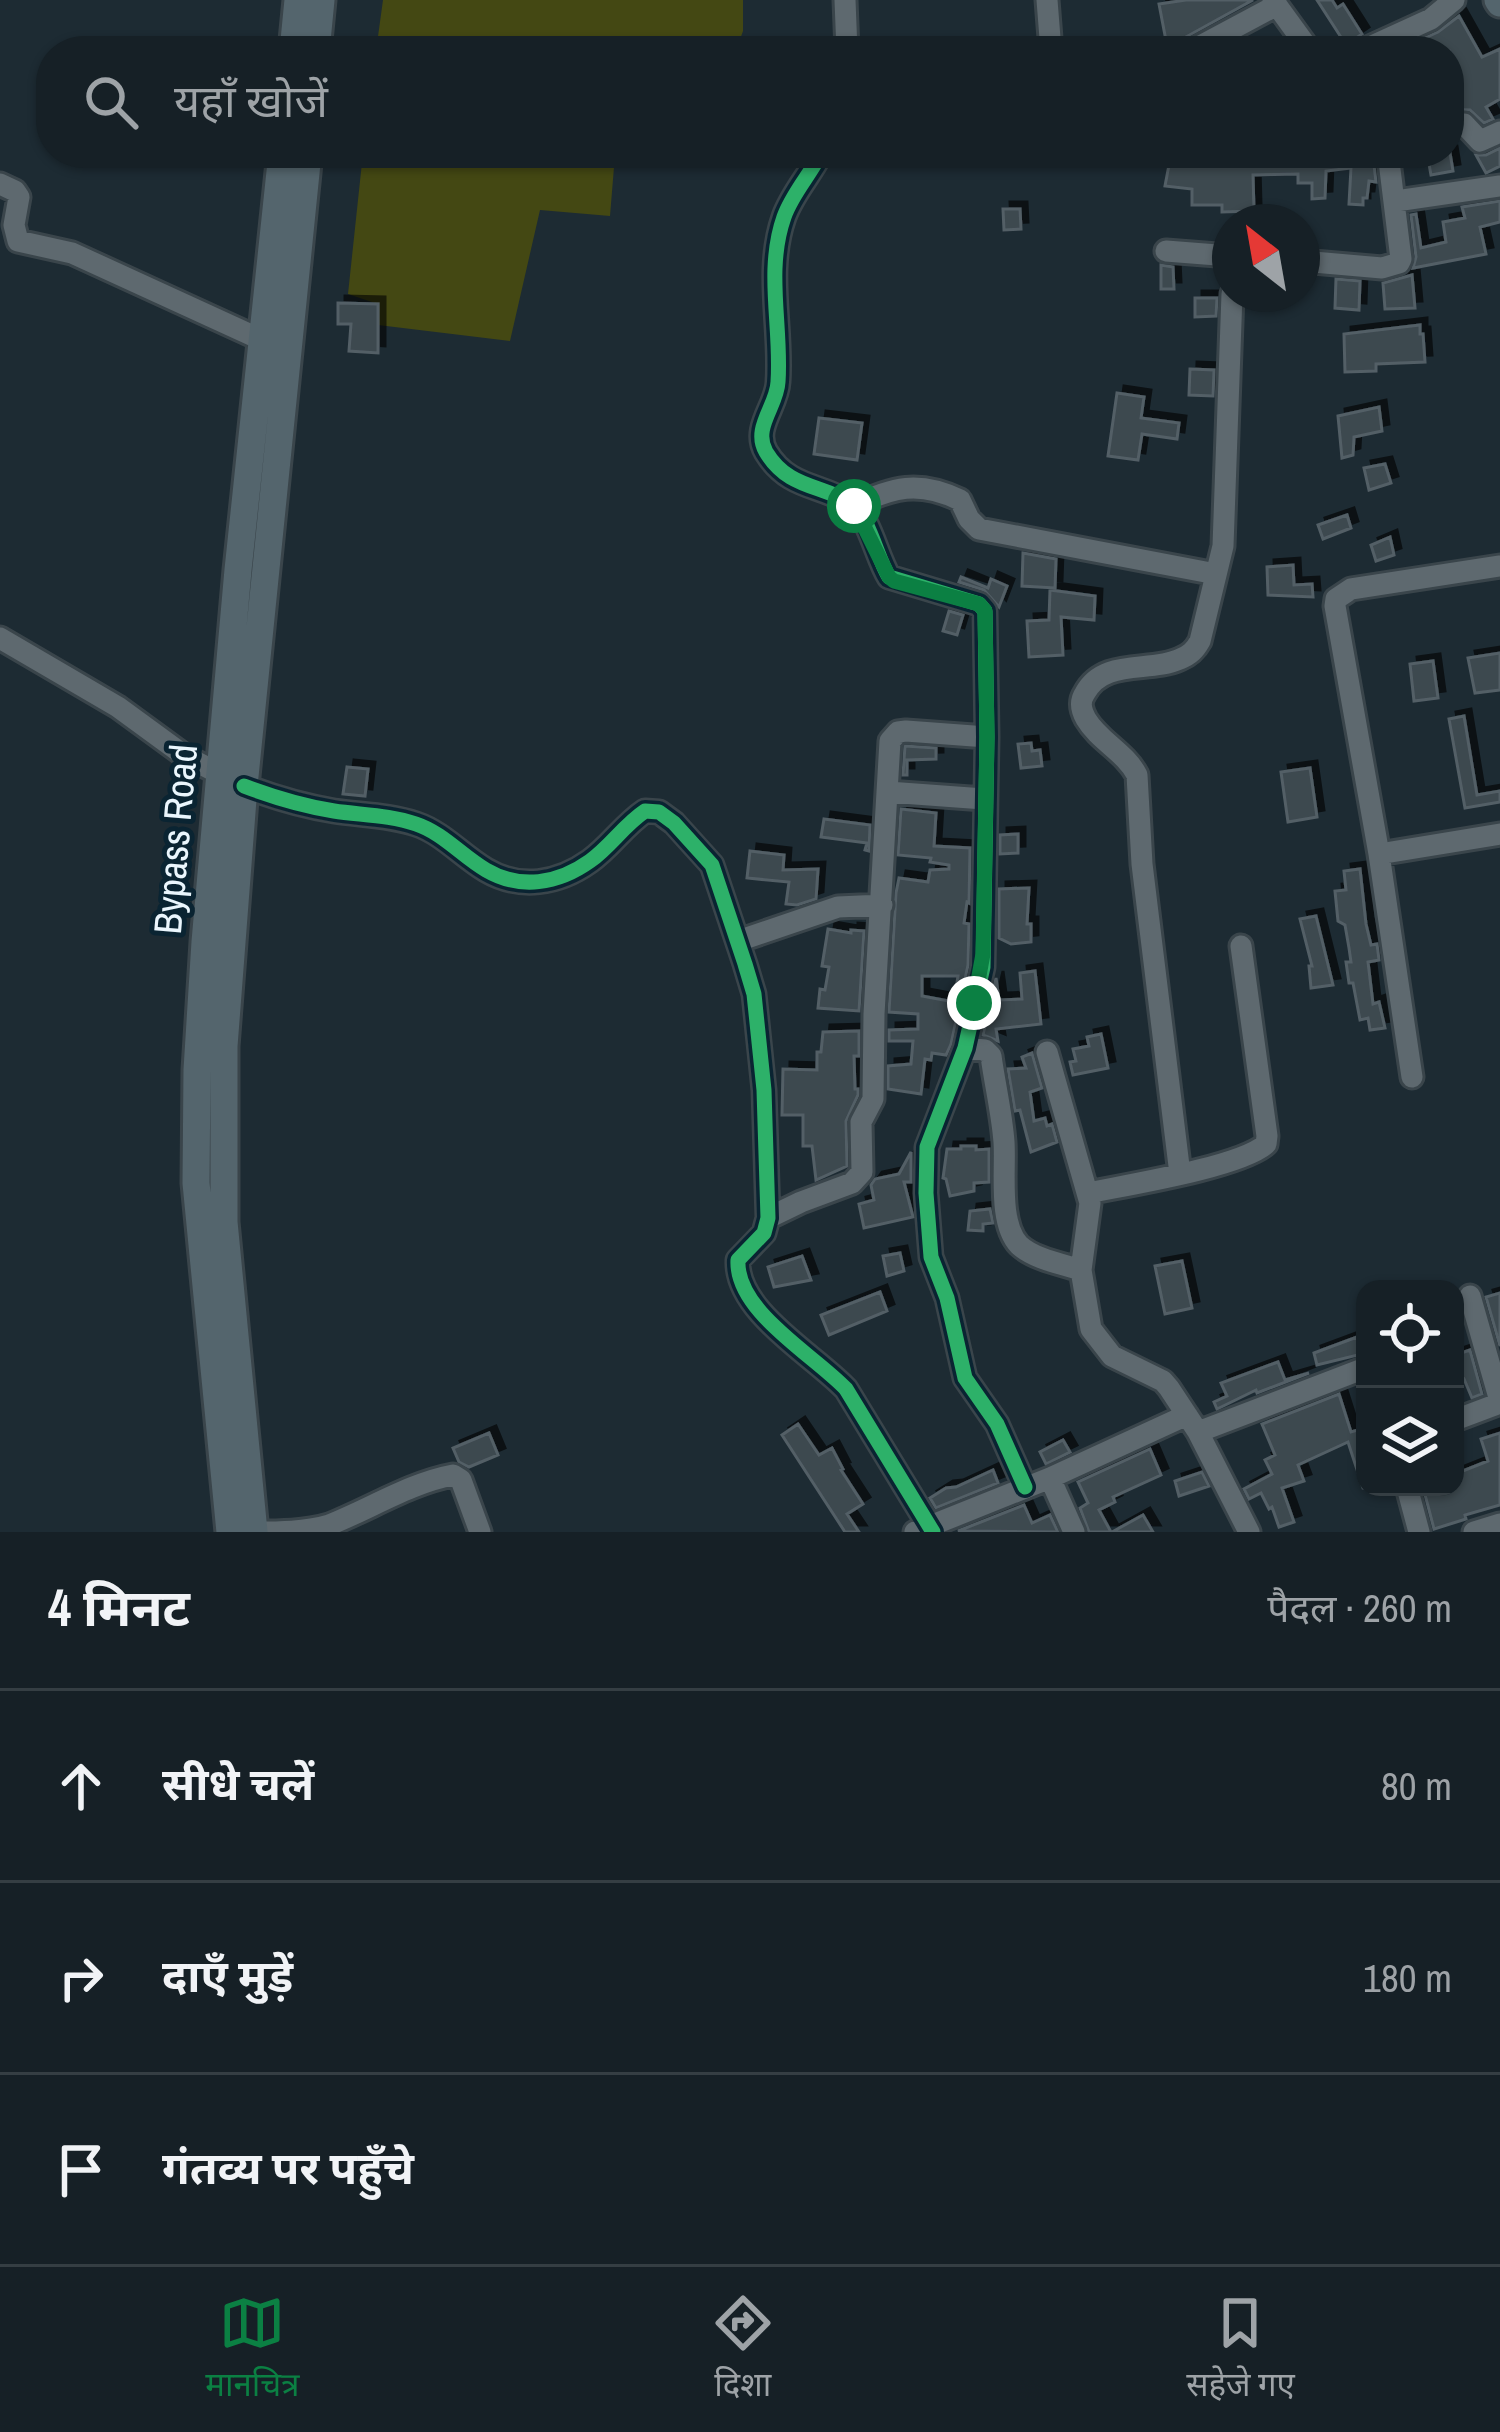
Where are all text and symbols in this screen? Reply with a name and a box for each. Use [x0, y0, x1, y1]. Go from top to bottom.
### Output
search box [36, 36, 1464, 168]
icon: search [78, 69, 144, 135]
text: यहाँ खोजें [174, 70, 328, 131]
north arrow [1212, 204, 1320, 312]
route start [827, 479, 881, 533]
street label: Bypass Road [141, 742, 209, 936]
route end [947, 976, 1001, 1030]
map controls [1356, 1280, 1464, 1496]
button: locate [1356, 1280, 1464, 1388]
button: layers [1356, 1388, 1464, 1496]
text: 4 मिनट [48, 1573, 190, 1642]
text: पैदल · 260 m [1267, 1582, 1452, 1634]
icon: ahead [48, 1753, 114, 1819]
text: सीधे चलें [162, 1753, 314, 1814]
text: 80 m [1381, 1760, 1452, 1812]
icon: right [48, 1945, 114, 2011]
text: दाएँ मुड़ें [162, 1945, 293, 2006]
text: 180 m [1363, 1952, 1452, 2004]
icon: arrive [48, 2137, 114, 2203]
text: गंतव्य पर पहुँचे [162, 2137, 414, 2198]
tab: मानचित्र [205, 2290, 299, 2409]
tab: दिशा [710, 2290, 776, 2409]
tab: सहेजे गए [1186, 2290, 1295, 2409]

